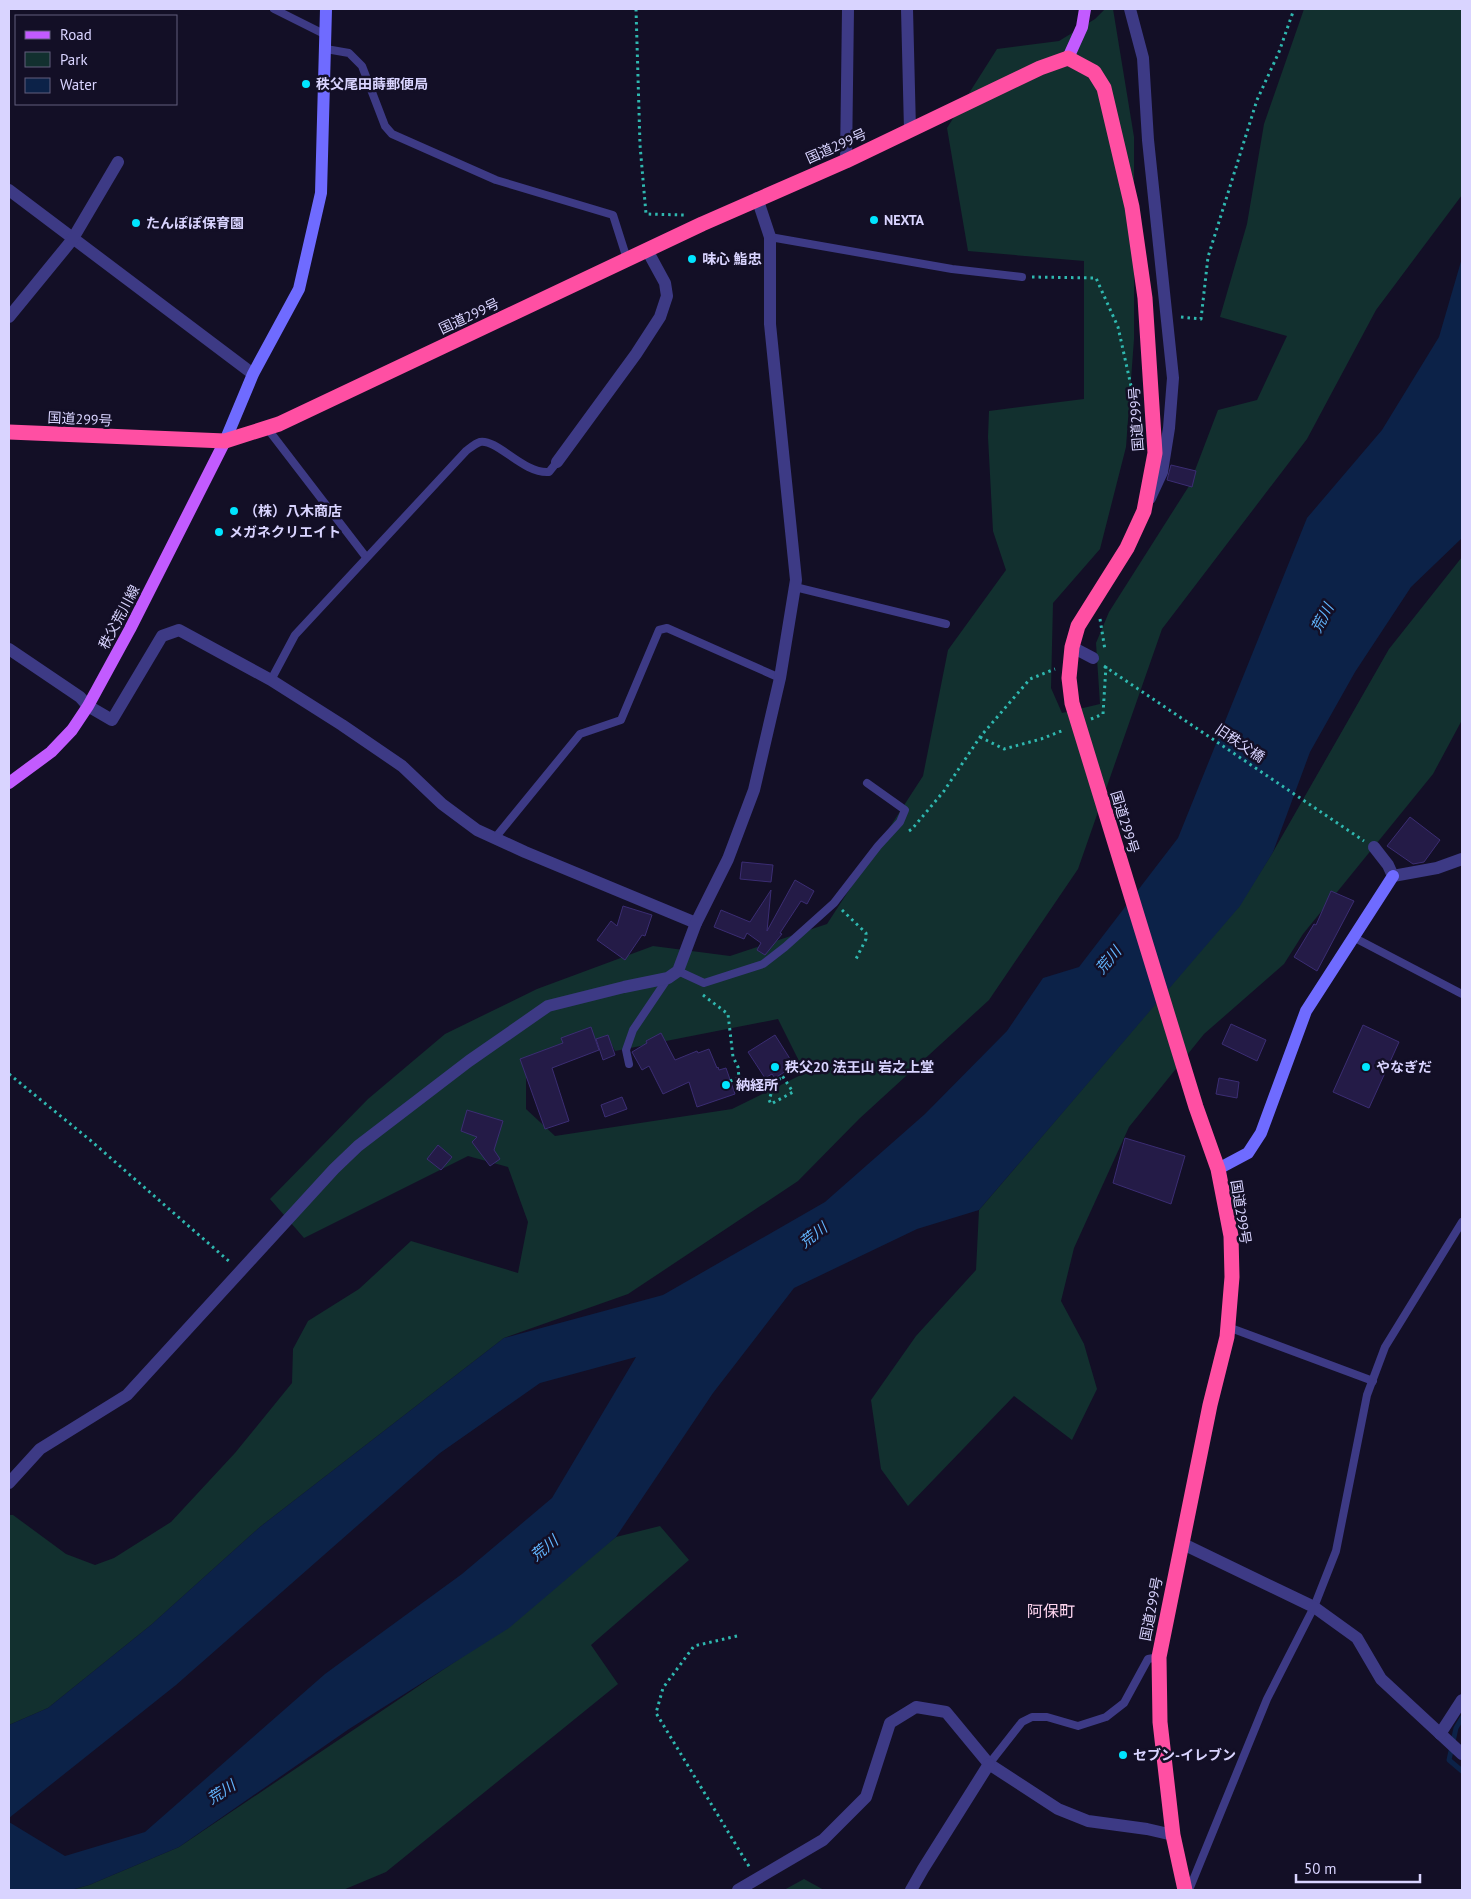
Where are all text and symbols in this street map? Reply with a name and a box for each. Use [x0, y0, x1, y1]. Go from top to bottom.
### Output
legend [15, 15, 178, 105]
text: Road [60, 25, 92, 44]
text: Park [60, 50, 88, 69]
text: Water [60, 75, 97, 94]
place label: 秩父尾田蒔郵便局 [316, 75, 428, 93]
marker: 秩父尾田蒔郵便局 [300, 78, 312, 90]
street label: 国道299号 [803, 125, 869, 167]
place label: NEXTA [884, 211, 925, 229]
place label: たんぽぽ保育園 [146, 214, 244, 232]
marker: NEXTA [868, 214, 880, 226]
marker: たんぽぽ保育園 [130, 217, 142, 229]
place label: 味心 鮨忠 [702, 250, 763, 268]
marker: 味心 鮨忠 [686, 253, 698, 265]
street label: 国道299号 [436, 294, 502, 338]
street label: 国道299号 [1125, 386, 1147, 452]
street label: 国道299号 [47, 408, 113, 430]
place label: （株）八木商店 [244, 502, 342, 520]
marker: （株）八木商店 [228, 505, 240, 517]
place label: メガネクリエイト [229, 523, 341, 541]
marker: メガネクリエイト [213, 526, 225, 538]
street label: 秩父荒川線 [95, 582, 143, 652]
water label: 荒川 [1307, 599, 1338, 636]
street label: 旧秩父橋 [1212, 720, 1268, 766]
street label: 国道299号 [1107, 788, 1143, 856]
water label: 荒川 [1091, 941, 1126, 978]
place label: 秩父20 法王山 岩之上堂 [785, 1058, 934, 1076]
place label: やなぎだ [1376, 1058, 1432, 1076]
marker: 秩父20 法王山 岩之上堂 [769, 1061, 781, 1073]
marker: やなぎだ [1360, 1061, 1372, 1073]
place label: 納経所 [736, 1076, 778, 1094]
marker: 納経所 [720, 1079, 732, 1091]
street label: 国道299号 [1227, 1179, 1255, 1245]
water label: 荒川 [795, 1217, 832, 1252]
water label: 荒川 [526, 1530, 563, 1565]
street label: 国道299号 [1136, 1575, 1166, 1643]
district label: 阿保町 [1027, 1601, 1075, 1621]
place label: セブン-イレブン [1133, 1746, 1236, 1764]
marker: セブン-イレブン [1117, 1749, 1129, 1761]
water label: 荒川 [203, 1775, 240, 1808]
scale bar [1296, 1852, 1420, 1884]
text: 50 m [1304, 1859, 1337, 1878]

